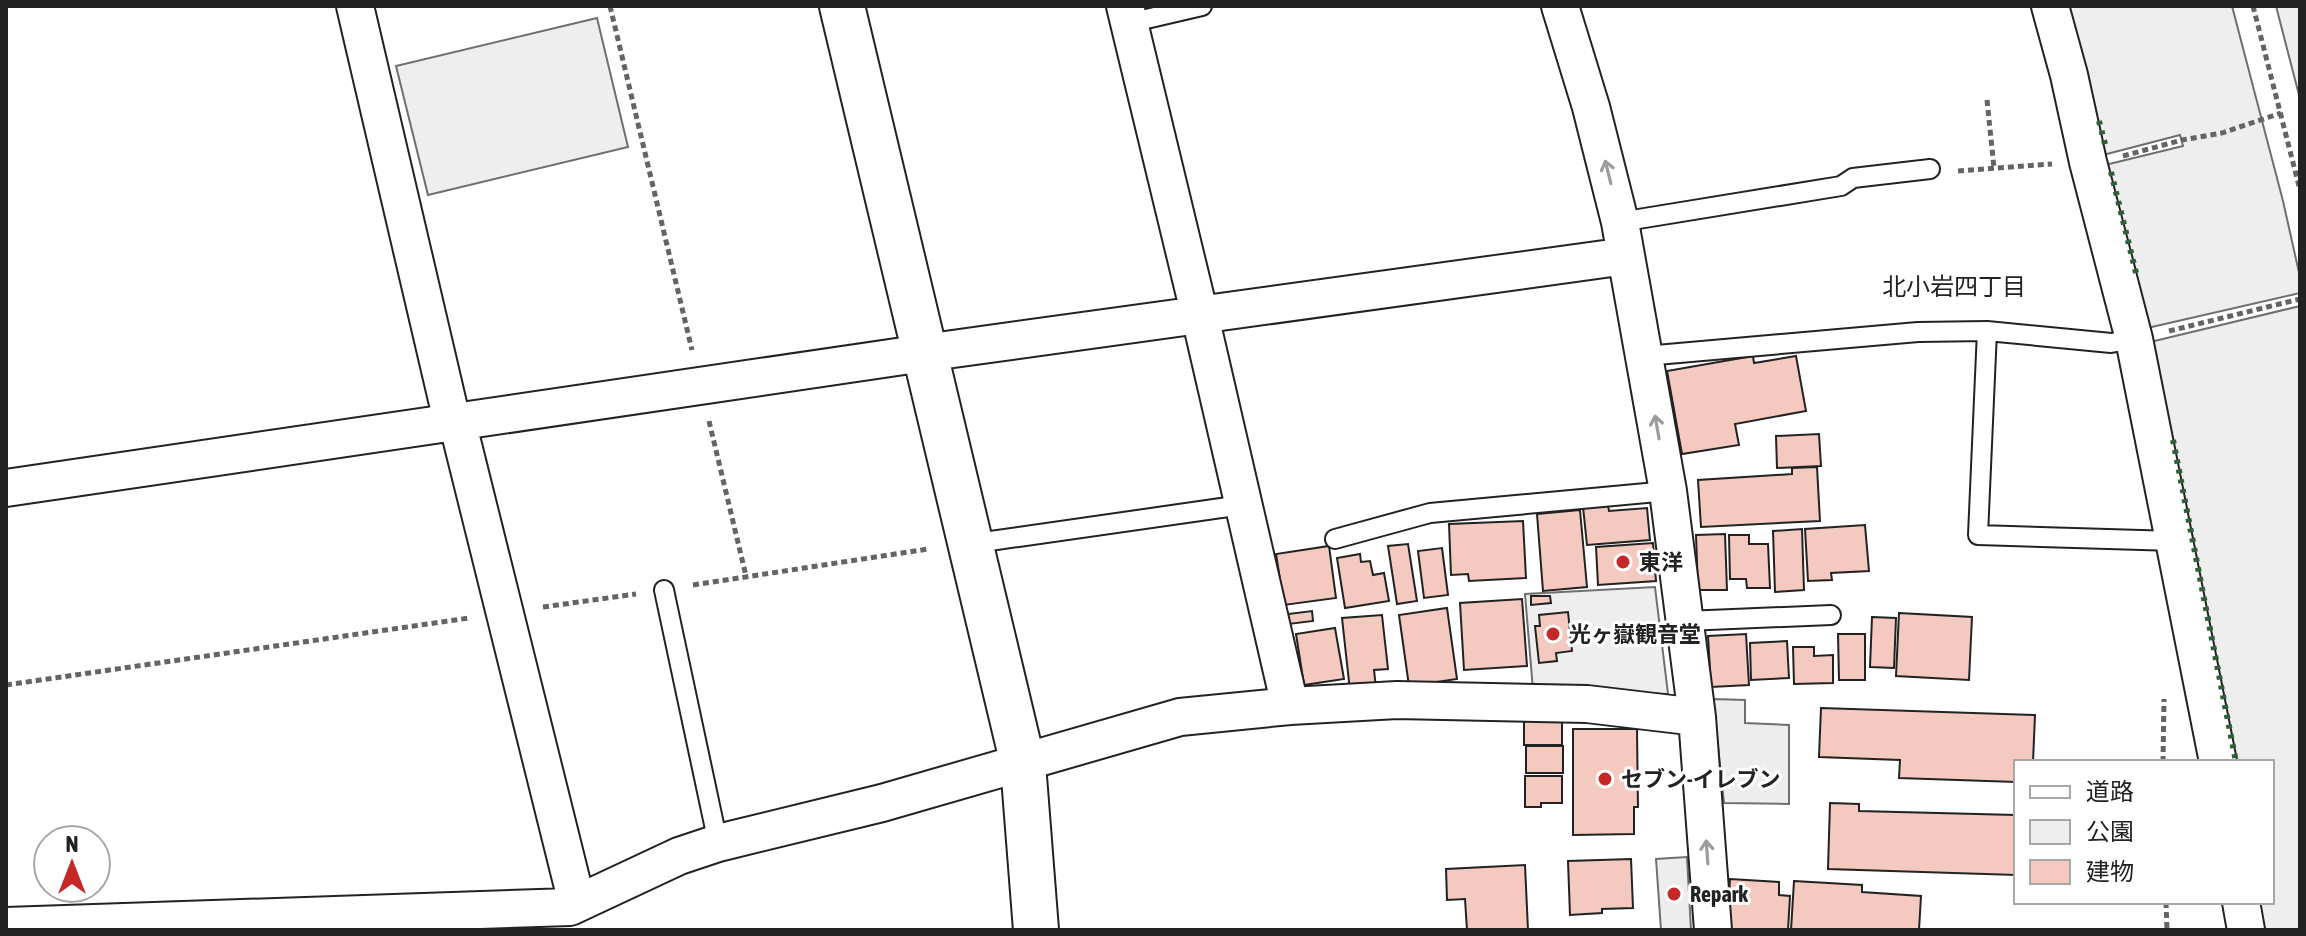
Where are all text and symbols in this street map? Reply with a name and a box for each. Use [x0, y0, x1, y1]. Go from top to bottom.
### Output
one-way arrow [1600, 160, 1615, 186]
district label: 北小岩四丁目 [1882, 273, 2026, 300]
one-way arrow [1649, 415, 1664, 441]
place label: 東洋 [1639, 549, 1683, 575]
marker: 東洋 [1614, 553, 1632, 571]
place label: 光ヶ嶽観音堂 [1569, 621, 1701, 647]
marker: 光ヶ嶽観音堂 [1544, 625, 1562, 643]
legend [2014, 760, 2274, 904]
place label: セブン-イレブン [1621, 766, 1781, 792]
marker: セブン-イレブン [1596, 770, 1614, 788]
text: 道路 [2086, 778, 2134, 805]
text: 公園 [2086, 818, 2134, 845]
north arrow [32, 824, 112, 904]
text: N [66, 831, 78, 857]
one-way arrow [1699, 839, 1714, 866]
text: 建物 [2086, 858, 2134, 885]
place label: Repark [1690, 881, 1748, 907]
marker: Repark [1665, 885, 1683, 903]

